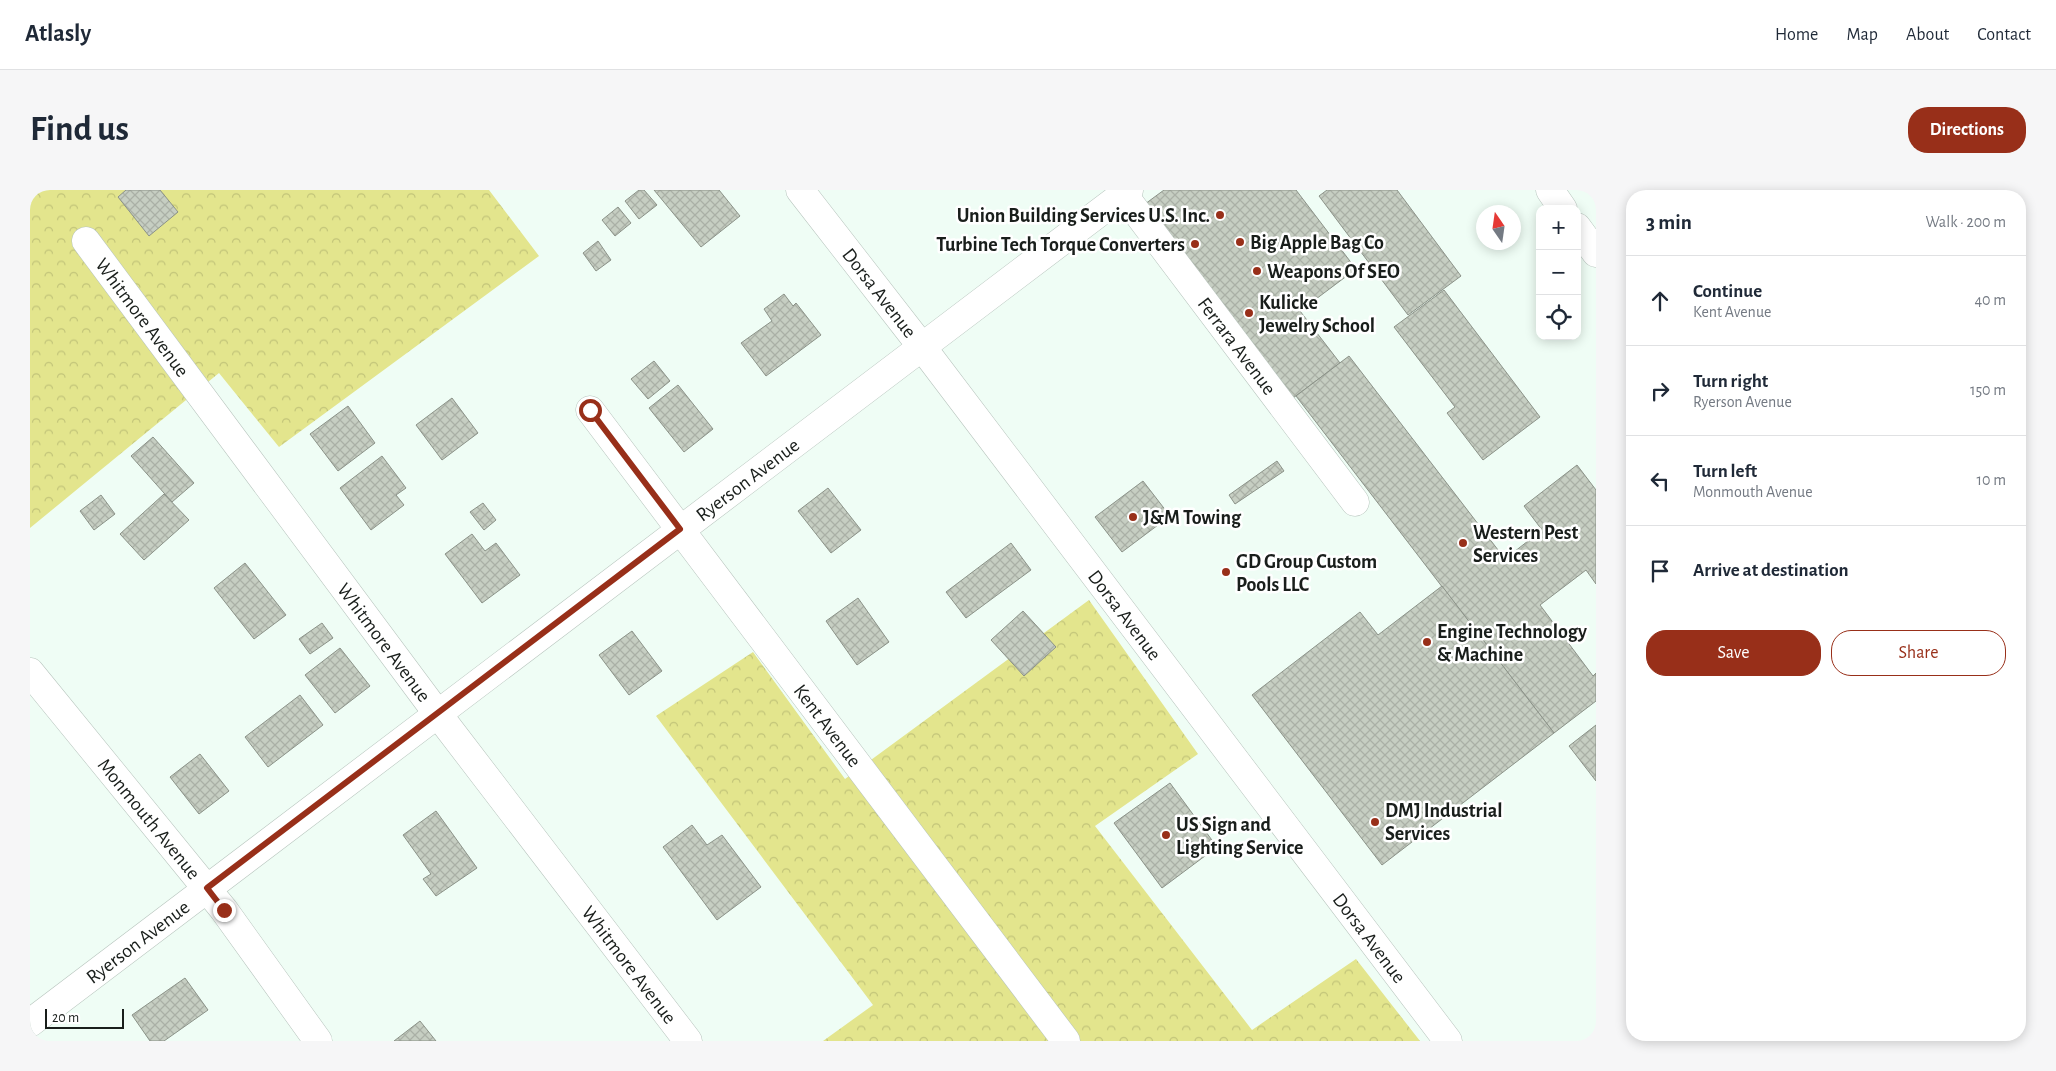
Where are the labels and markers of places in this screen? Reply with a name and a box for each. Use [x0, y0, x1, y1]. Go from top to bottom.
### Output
place label: Union Building Services U.S. Inc. [957, 206, 1210, 226]
marker: Union Building Services U.S. Inc. [1214, 209, 1226, 221]
place label: Big Apple Bag Co [1250, 233, 1384, 253]
place label: Turbine Tech Torque Converters [936, 235, 1185, 255]
marker: Big Apple Bag Co [1234, 236, 1246, 248]
marker: Turbine Tech Torque Converters [1189, 238, 1201, 250]
place label: Weapons Of SEO [1267, 262, 1400, 282]
marker: Weapons Of SEO [1251, 265, 1263, 277]
place label: Kulicke Jewelry School [1259, 293, 1375, 336]
marker: Kulicke Jewelry School [1243, 307, 1255, 319]
place label: J&M Towing [1143, 508, 1242, 528]
marker: J&M Towing [1127, 511, 1139, 523]
place label: Western Pest Services [1473, 523, 1578, 566]
marker: Western Pest Services [1457, 537, 1469, 549]
place label: GD Group Custom Pools LLC [1236, 552, 1377, 595]
marker: GD Group Custom Pools LLC [1220, 566, 1232, 578]
place label: Engine Technology & Machine [1437, 622, 1587, 665]
marker: Engine Technology & Machine [1421, 636, 1433, 648]
place label: DMJ Industrial Services [1385, 801, 1503, 844]
place label: US Sign and Lighting Service [1176, 815, 1304, 858]
marker: DMJ Industrial Services [1369, 816, 1381, 828]
marker: US Sign and Lighting Service [1160, 829, 1172, 841]

